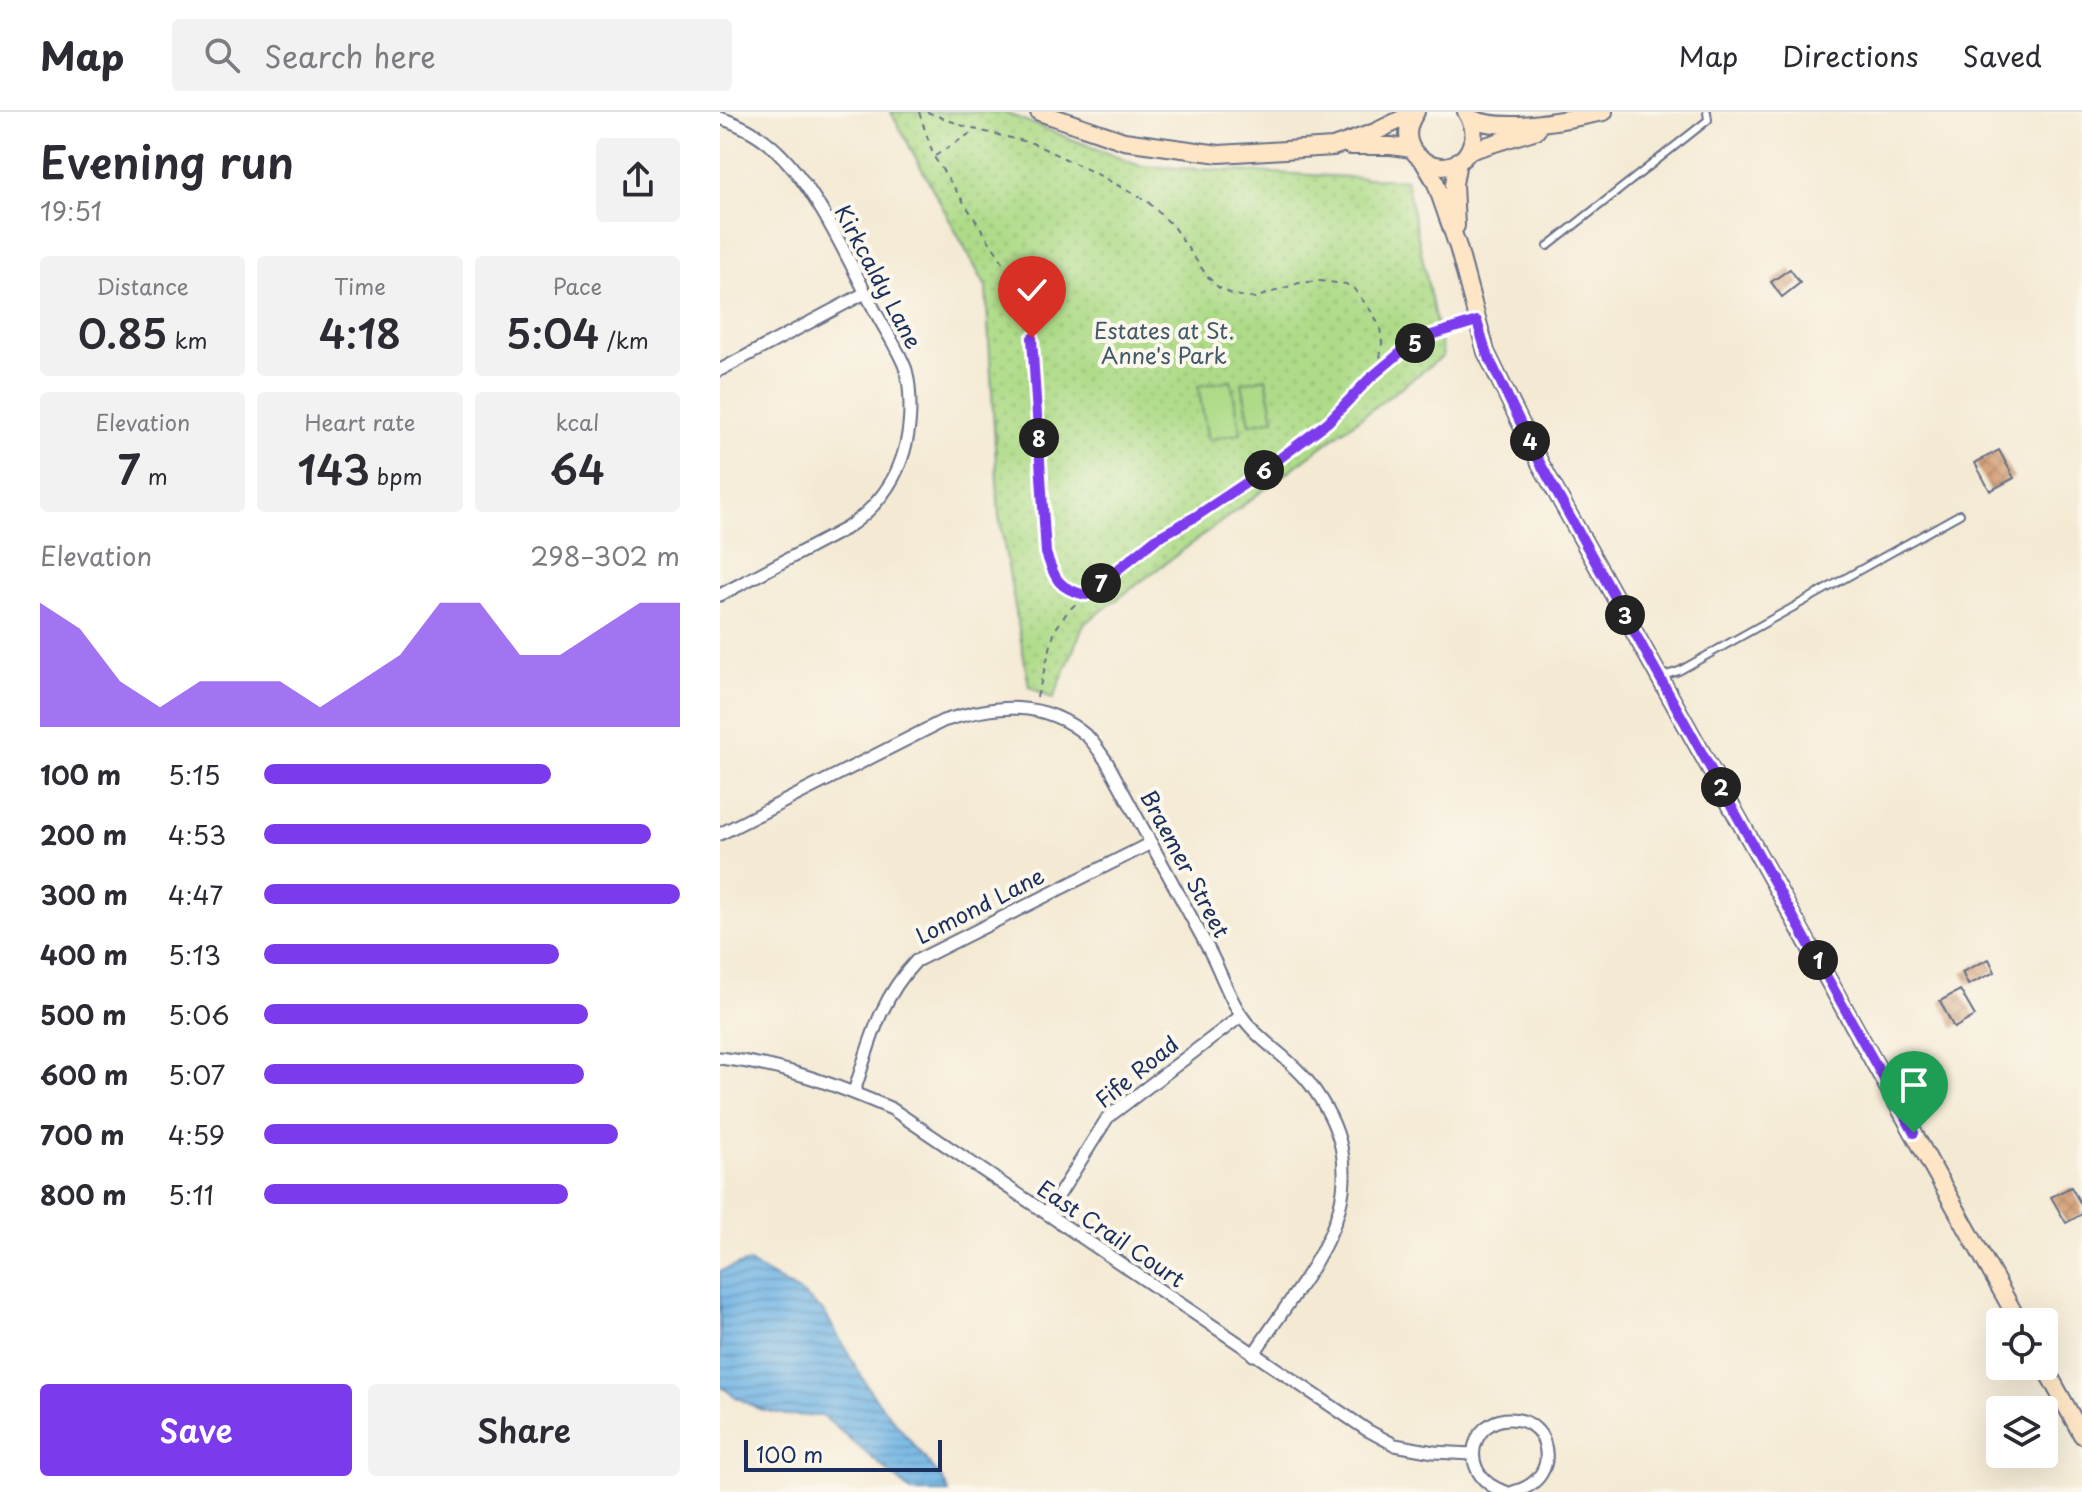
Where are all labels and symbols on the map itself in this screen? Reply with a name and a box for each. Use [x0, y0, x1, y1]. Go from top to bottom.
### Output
street label: Kirkcaldy Lane [827, 198, 931, 354]
pin [998, 256, 1066, 338]
park label: Estates at St. Anne's Park [1094, 313, 1234, 371]
pin: 5 [1395, 323, 1435, 363]
pin: 8 [1019, 418, 1059, 458]
pin: 4 [1510, 421, 1550, 461]
pin: 6 [1244, 450, 1284, 490]
pin: 7 [1081, 563, 1121, 603]
pin: 3 [1605, 595, 1645, 635]
pin: 2 [1701, 767, 1741, 807]
street label: Braemer Street [1134, 784, 1239, 943]
street label: Lomond Lane [909, 858, 1050, 951]
pin: 1 [1798, 940, 1838, 980]
street label: Fife Road [1087, 1027, 1185, 1115]
pin [1880, 1051, 1948, 1133]
street label: East Crail Court [1031, 1171, 1192, 1294]
scale bar [744, 1436, 942, 1472]

